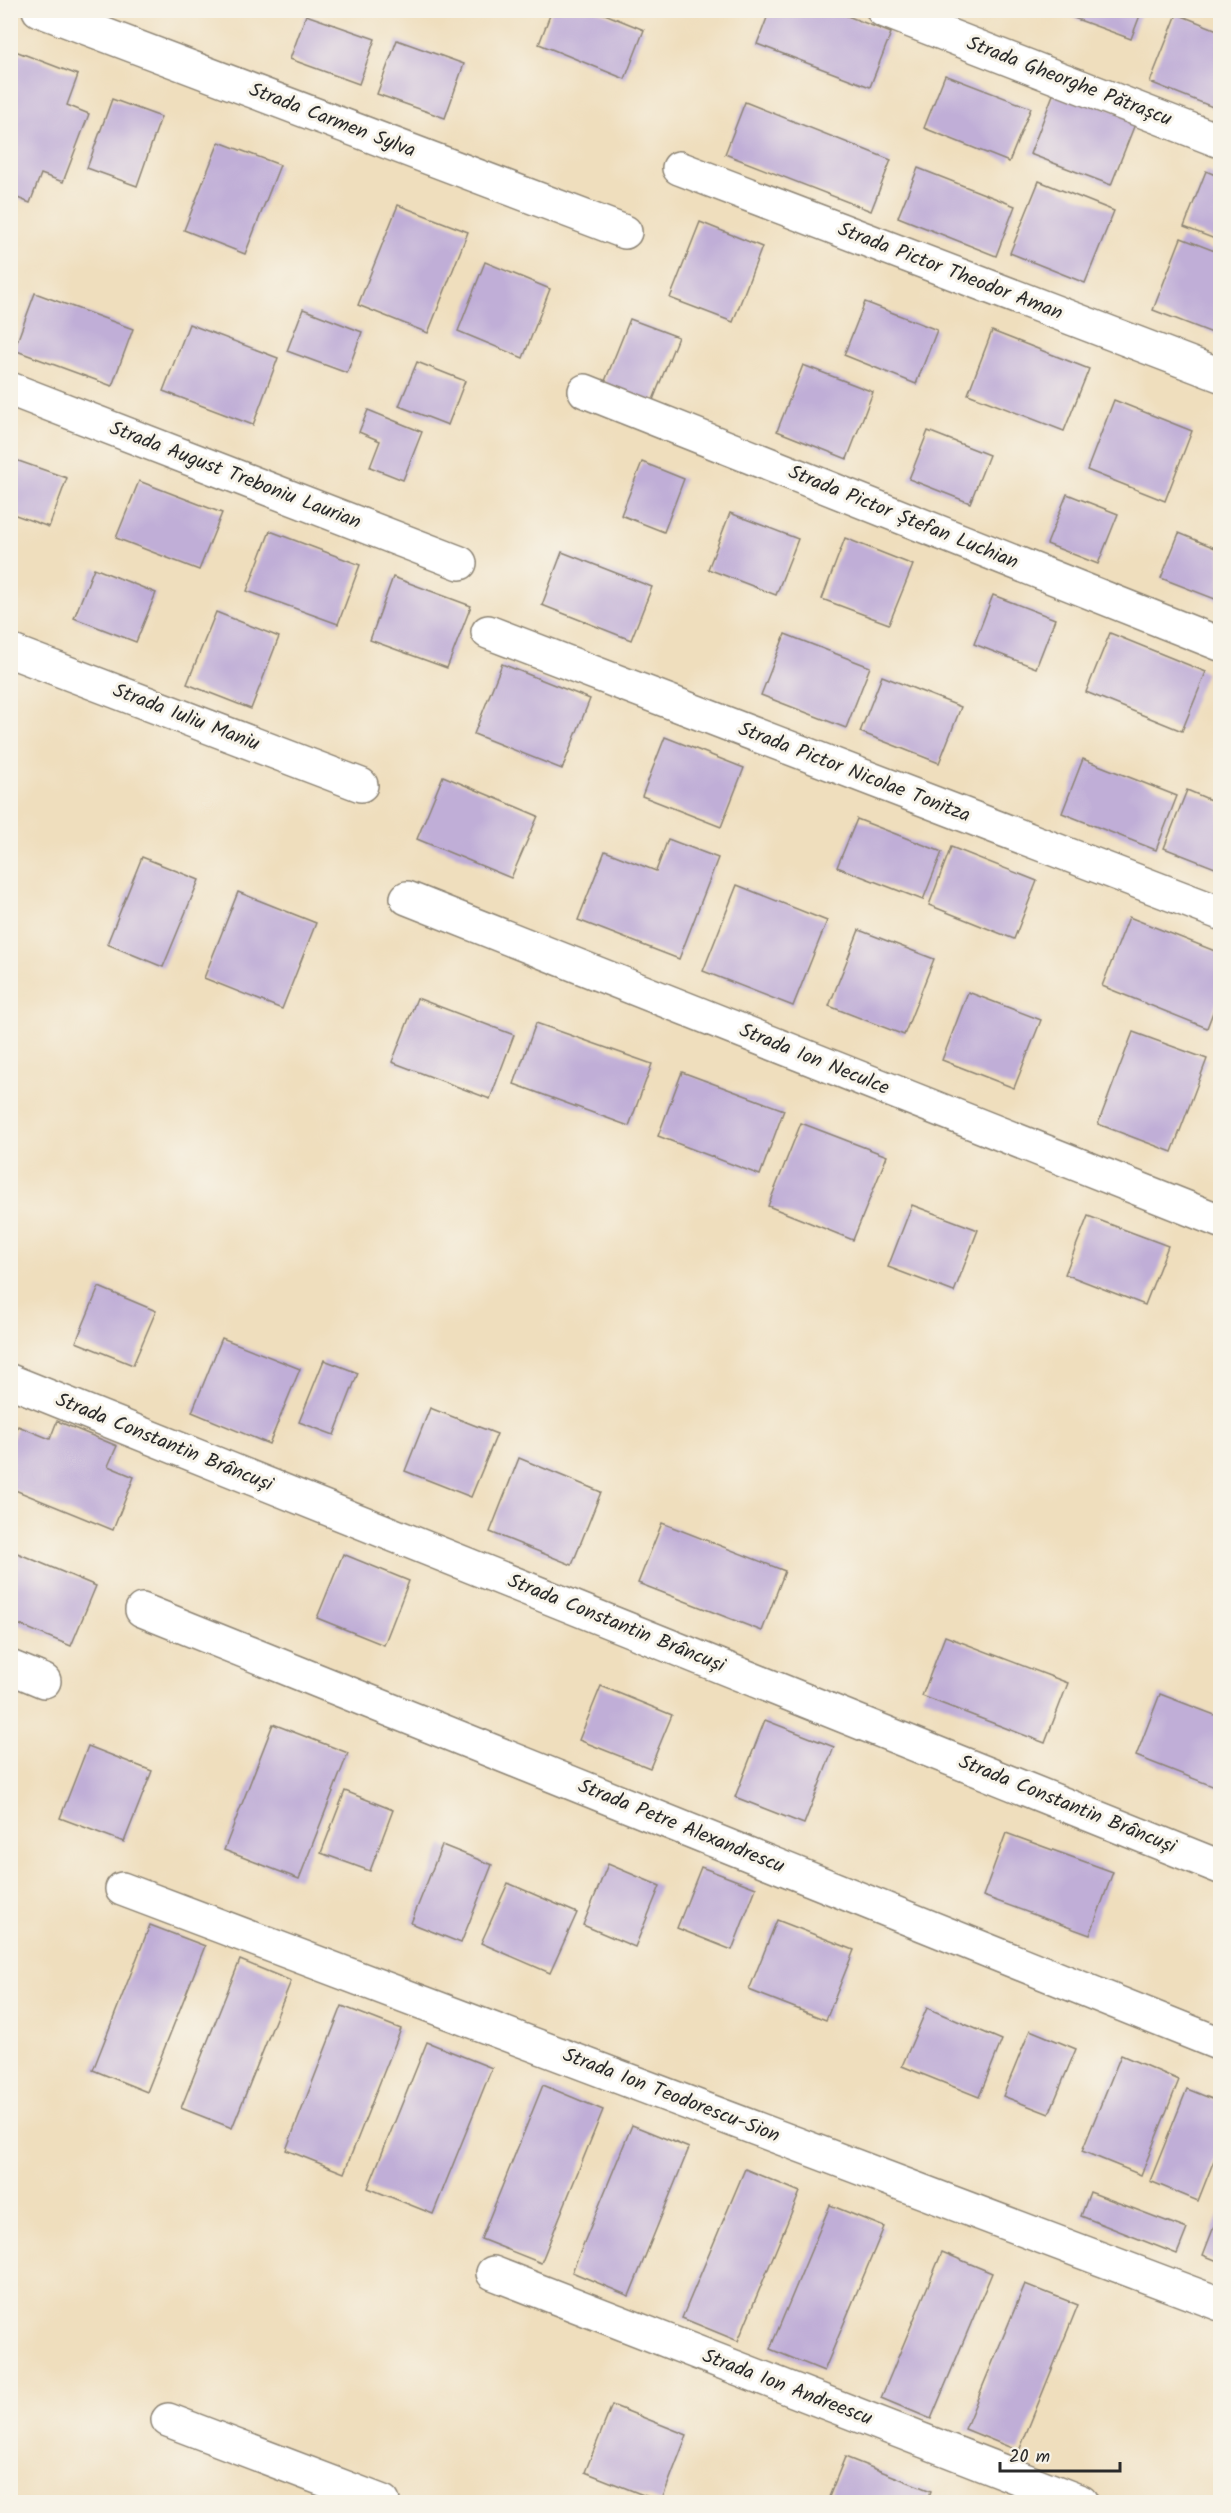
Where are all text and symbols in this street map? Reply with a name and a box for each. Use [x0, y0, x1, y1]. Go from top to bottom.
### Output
street label: Strada Gheorghe Pătrașcu [962, 28, 1177, 136]
street label: Strada Carmen Sylva [244, 75, 420, 167]
street label: Strada Pictor Theodor Aman [833, 214, 1067, 330]
street label: Strada August Treboniu Laurian [105, 413, 365, 539]
street label: Strada Pictor Ștefan Luchian [783, 457, 1023, 579]
street label: Strada Iuliu Maniu [108, 675, 264, 761]
street label: Strada Pictor Nicolae Tonitza [733, 714, 975, 832]
street label: Strada Ion Neculce [734, 1015, 894, 1105]
street label: Strada Constantin Brâncuși [50, 1385, 279, 1502]
street label: Strada Constantin Brâncuși [502, 1566, 731, 1683]
street label: Strada Constantin Brâncuși [953, 1747, 1182, 1864]
street label: Strada Petre Alexandrescu [573, 1771, 789, 1883]
street label: Strada Ion Teodorescu-Sion [558, 2040, 784, 2152]
street label: Strada Ion Andreescu [697, 2341, 877, 2435]
scale bar [1000, 2435, 1120, 2473]
text: 20 m [1009, 2443, 1050, 2472]

